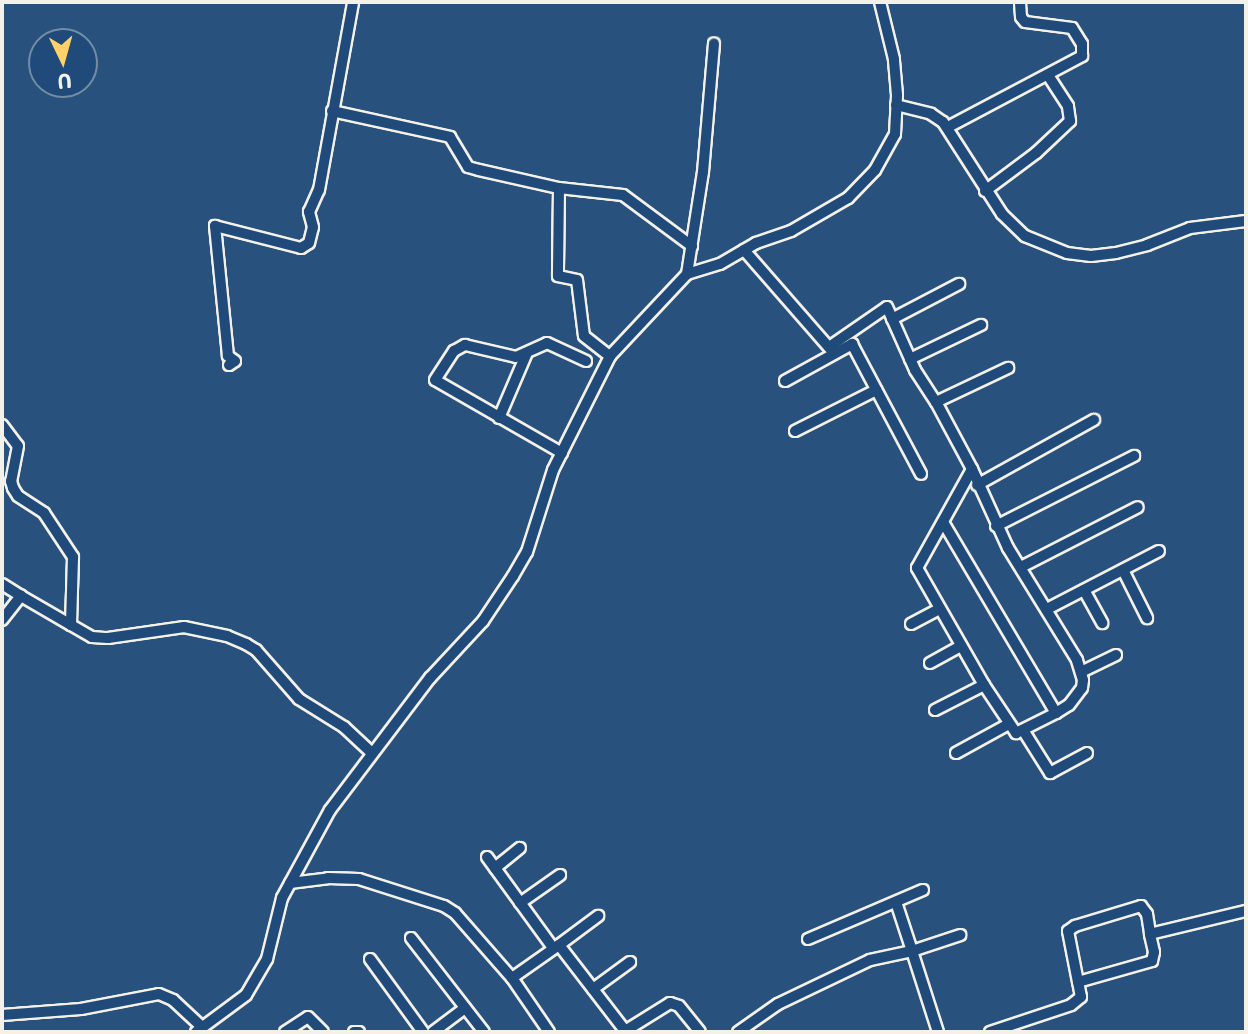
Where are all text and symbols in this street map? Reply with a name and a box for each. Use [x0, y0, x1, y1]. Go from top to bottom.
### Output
north arrow [28, 28, 98, 98]
text: U [56, 67, 73, 97]

